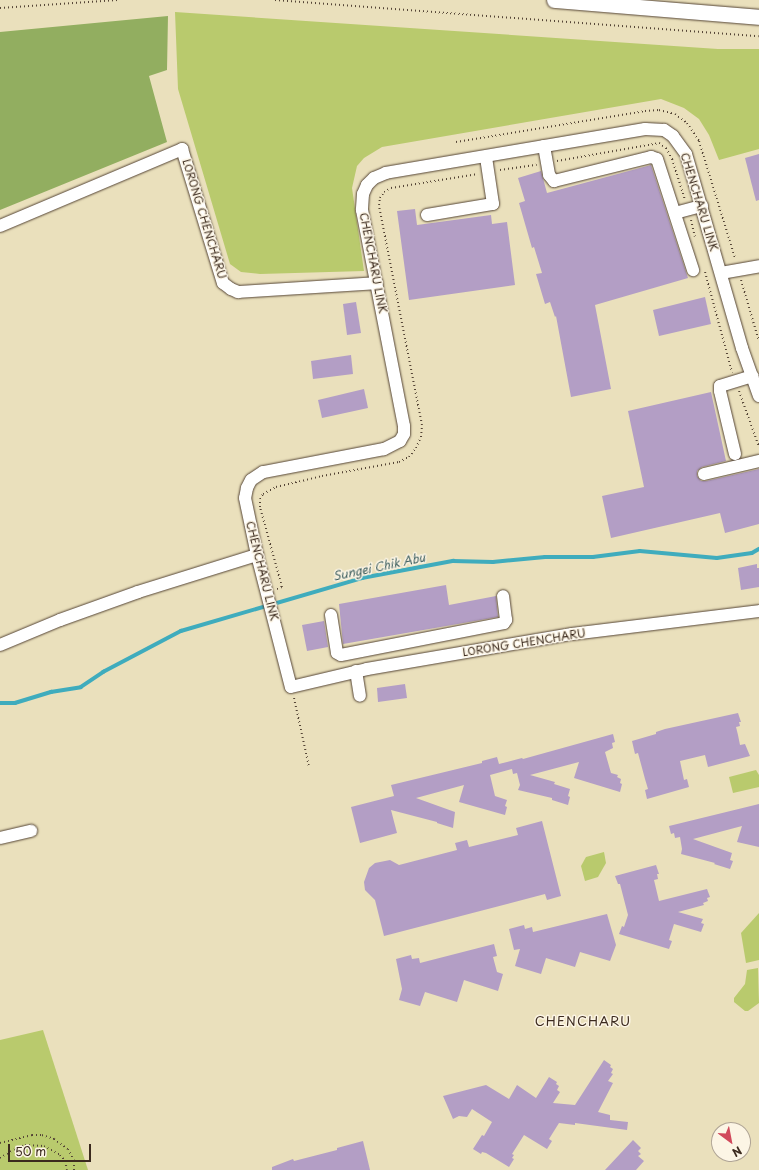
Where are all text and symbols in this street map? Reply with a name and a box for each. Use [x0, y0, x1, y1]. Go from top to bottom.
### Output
street label: CHENCHARU LINK [678, 151, 720, 253]
street label: LORONG CHENCHARU [179, 157, 229, 281]
street label: CHENCHARU LINK [357, 211, 389, 315]
street label: CHENCHARU LINK [243, 519, 281, 623]
water label: Sungei Chik Abu [331, 550, 427, 584]
street label: LORONG CHENCHARU [461, 627, 587, 659]
district label: CHENCHARU [535, 1013, 631, 1029]
north arrow [711, 1122, 751, 1162]
scale bar [10, 1136, 93, 1162]
text: 50 m [15, 1142, 46, 1160]
text: N [729, 1142, 745, 1161]

